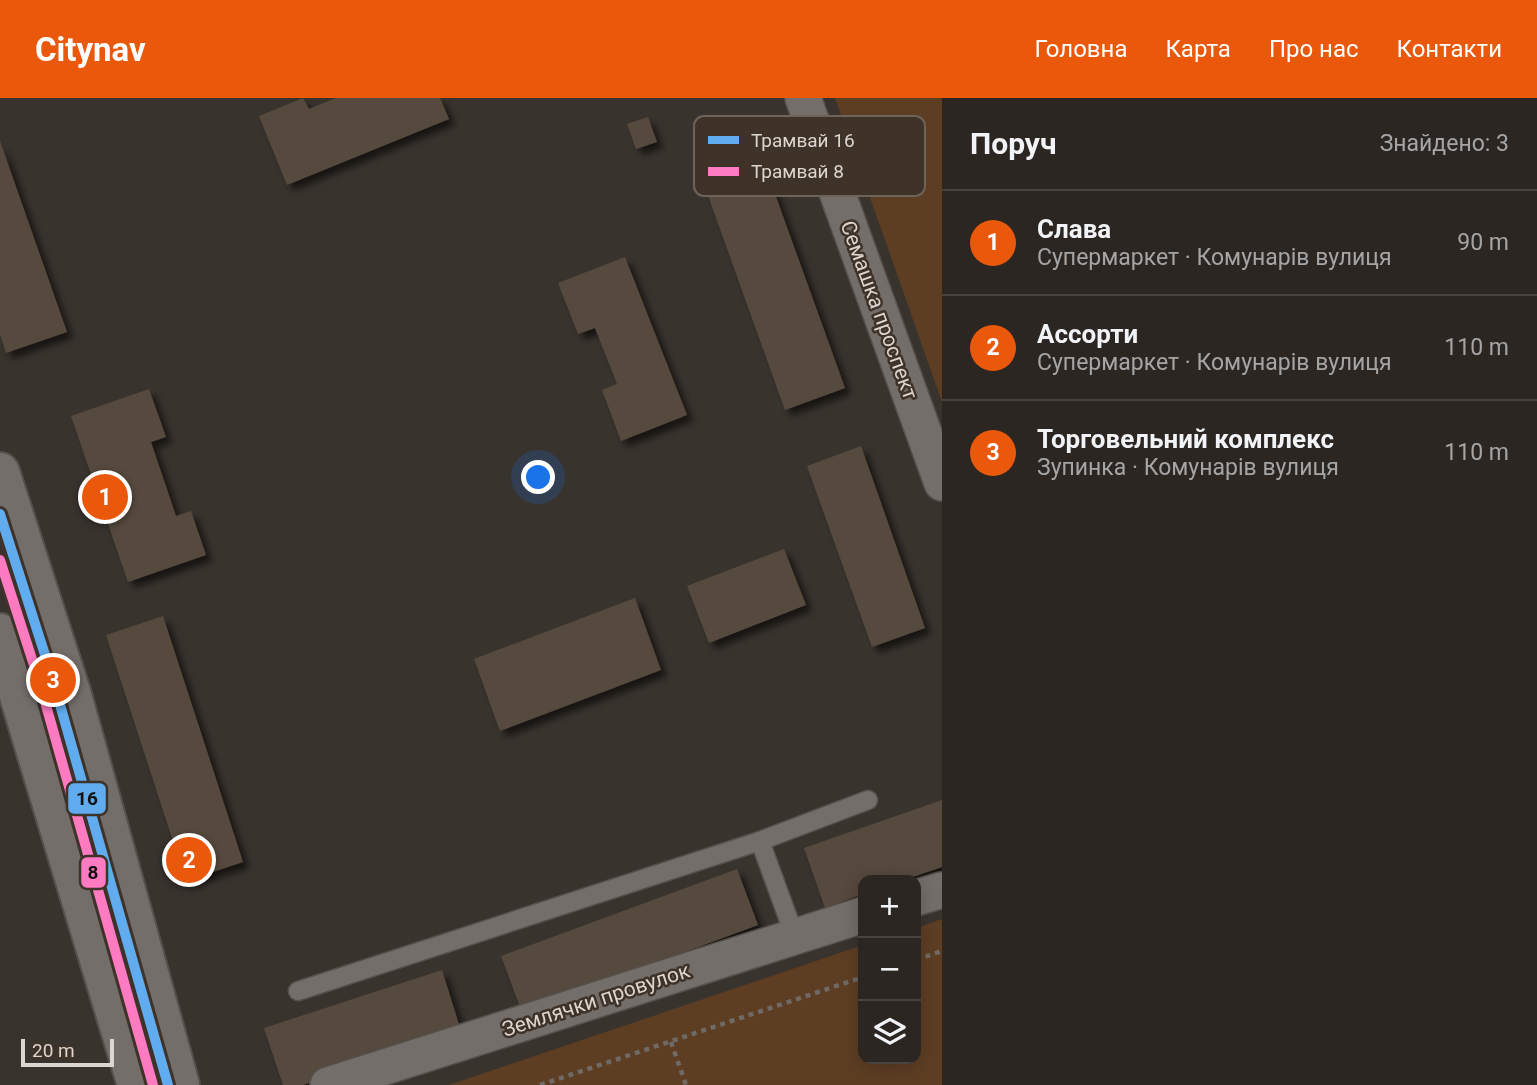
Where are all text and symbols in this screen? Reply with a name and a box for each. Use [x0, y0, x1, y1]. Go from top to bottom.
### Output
text: Citynav [35, 30, 146, 69]
text: Головна [1035, 35, 1127, 63]
text: Карта [1165, 35, 1231, 63]
text: Про нас [1269, 35, 1359, 63]
text: Контакти [1397, 35, 1502, 63]
legend [694, 116, 925, 196]
text: Поруч [970, 126, 1057, 161]
text: Трамвай 16 [751, 129, 855, 152]
text: Знайдено: 3 [1380, 130, 1509, 157]
text: Трамвай 8 [751, 160, 844, 183]
text: Слава [1037, 214, 1111, 244]
street label: Семашка проспект [836, 217, 922, 403]
text: 1 [986, 229, 1000, 256]
text: 90 m [1457, 229, 1509, 256]
text: Супермаркет · Комунарів вулиця [1037, 244, 1392, 271]
text: Ассорти [1037, 319, 1138, 349]
text: 2 [986, 334, 1000, 361]
text: 110 m [1444, 334, 1509, 361]
text: Супермаркет · Комунарів вулиця [1037, 349, 1392, 376]
text: Торговельний комплекс [1037, 424, 1334, 454]
text: 3 [986, 439, 1000, 466]
text: 110 m [1444, 439, 1509, 466]
text: Зупинка · Комунарів вулиця [1037, 454, 1339, 481]
your location [521, 460, 555, 494]
pin: 1 [82, 471, 128, 523]
pin: 3 [30, 654, 76, 706]
line badge: 16 [67, 782, 107, 815]
text: 16 [76, 787, 98, 810]
pin: 2 [166, 834, 212, 886]
line badge: 8 [80, 856, 107, 889]
text: 8 [88, 861, 99, 884]
map controls [858, 875, 921, 1064]
button: + [858, 875, 921, 938]
button: − [858, 938, 921, 1001]
street label: Землячки провулок [499, 958, 693, 1042]
button: layers [858, 1001, 921, 1064]
scale bar [21, 1036, 114, 1068]
text: 20 m [32, 1039, 75, 1062]

